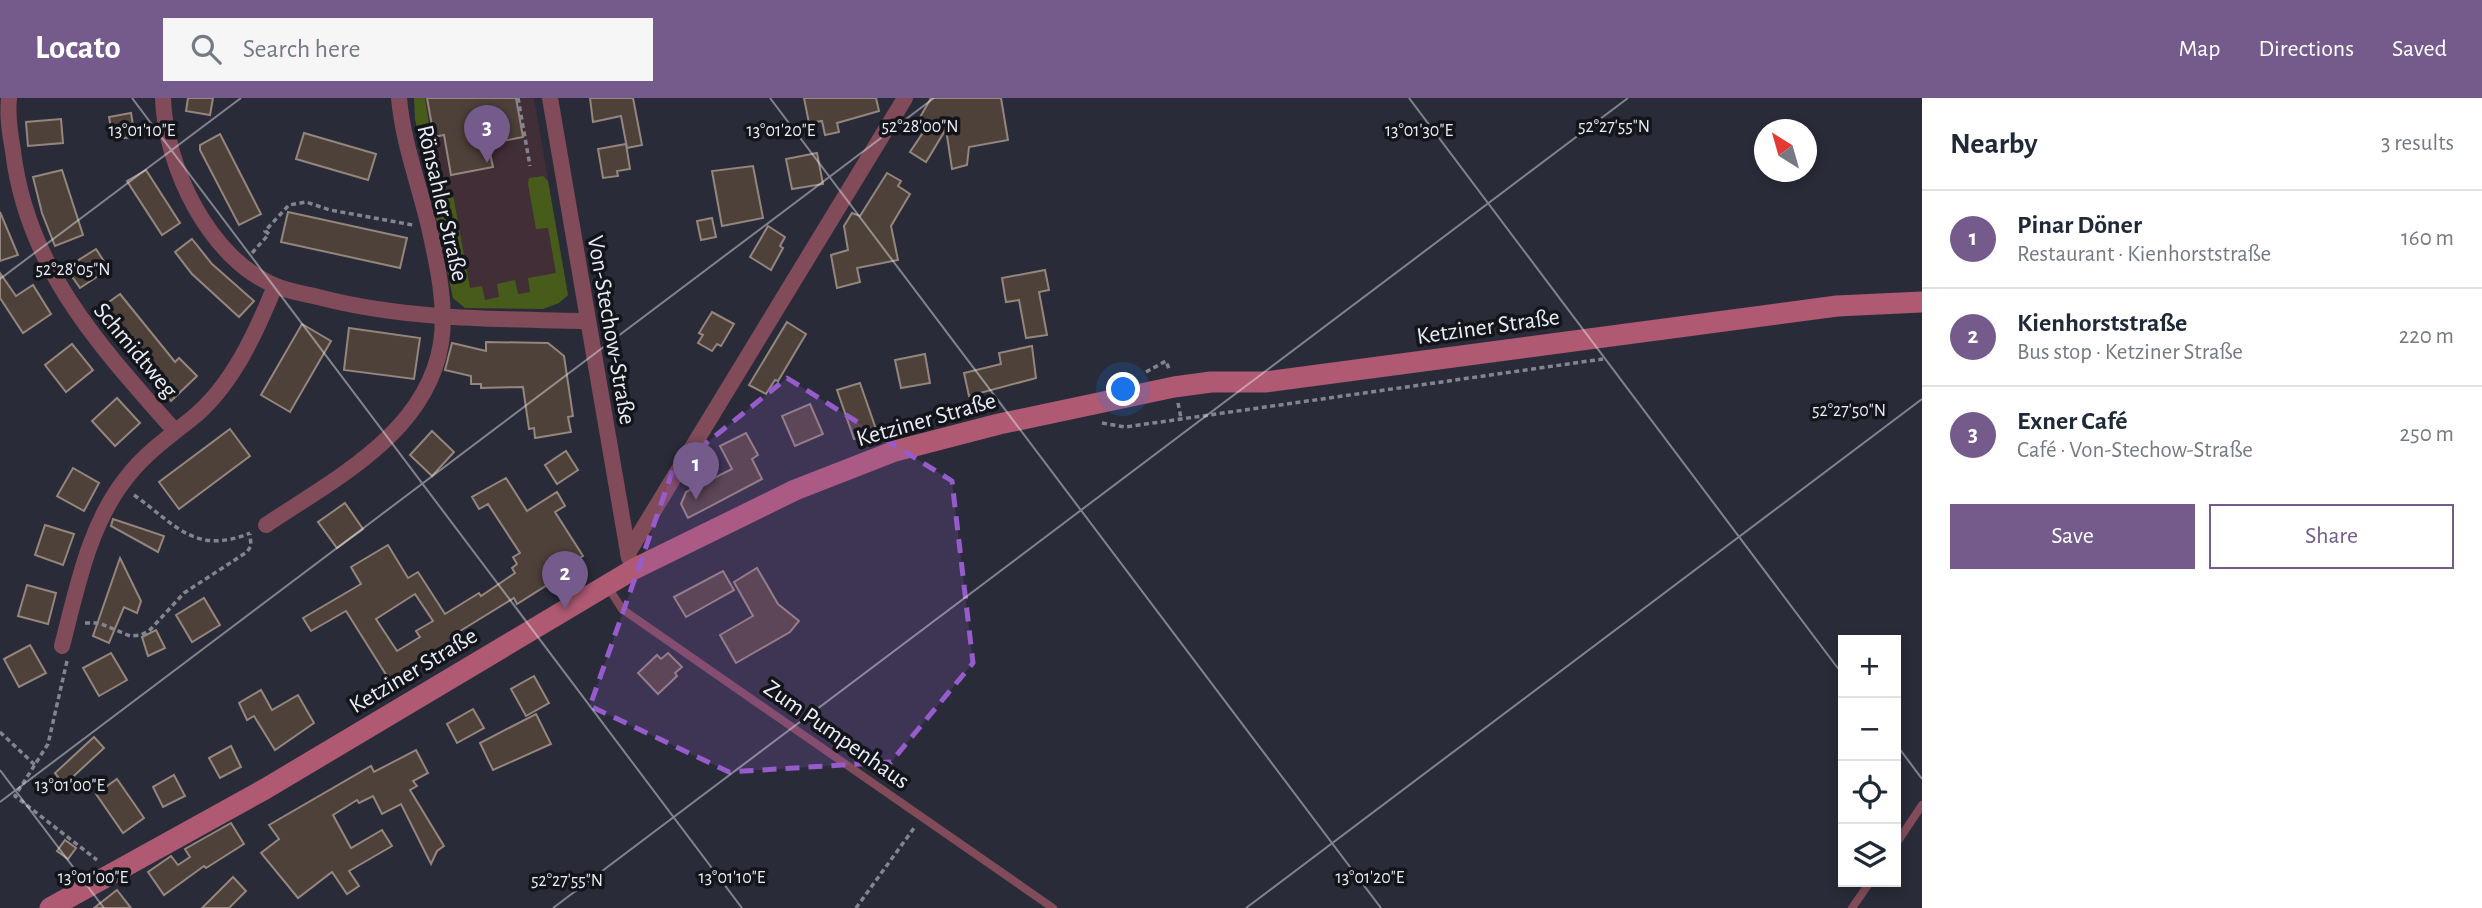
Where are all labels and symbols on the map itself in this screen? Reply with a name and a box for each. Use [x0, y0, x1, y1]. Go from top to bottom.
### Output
pin: 3 [464, 105, 510, 163]
text: 52°28'00"N [881, 118, 959, 136]
text: 52°27'55"N [1578, 118, 1650, 136]
north arrow [1754, 119, 1817, 182]
text: 13°01'10"E [109, 122, 176, 140]
text: 13°01'20"E [747, 122, 816, 140]
text: 13°01'30"E [1385, 122, 1453, 140]
street label: Rönsahler Straße [412, 123, 472, 284]
street label: Von-Stechow-Straße [583, 234, 639, 427]
text: 52°28'05"N [35, 261, 111, 279]
street label: Schmidtweg [89, 299, 182, 403]
street label: Ketziner Straße [1415, 305, 1561, 349]
your location [1106, 372, 1140, 406]
street label: Ketziner Straße [854, 389, 999, 451]
text: 52°27'50"N [1812, 402, 1886, 420]
pin: 1 [673, 442, 719, 500]
pin: 2 [542, 551, 588, 609]
street label: Ketziner Straße [346, 623, 481, 718]
street label: Zum Pumpenhaus [759, 676, 913, 794]
text: 13°01'00"E [35, 777, 105, 795]
text: 13°01'00"E [58, 869, 128, 887]
text: 13°01'10"E [699, 869, 766, 887]
text: 13°01'20"E [1336, 869, 1405, 887]
text: 52°27'55"N [531, 872, 603, 890]

